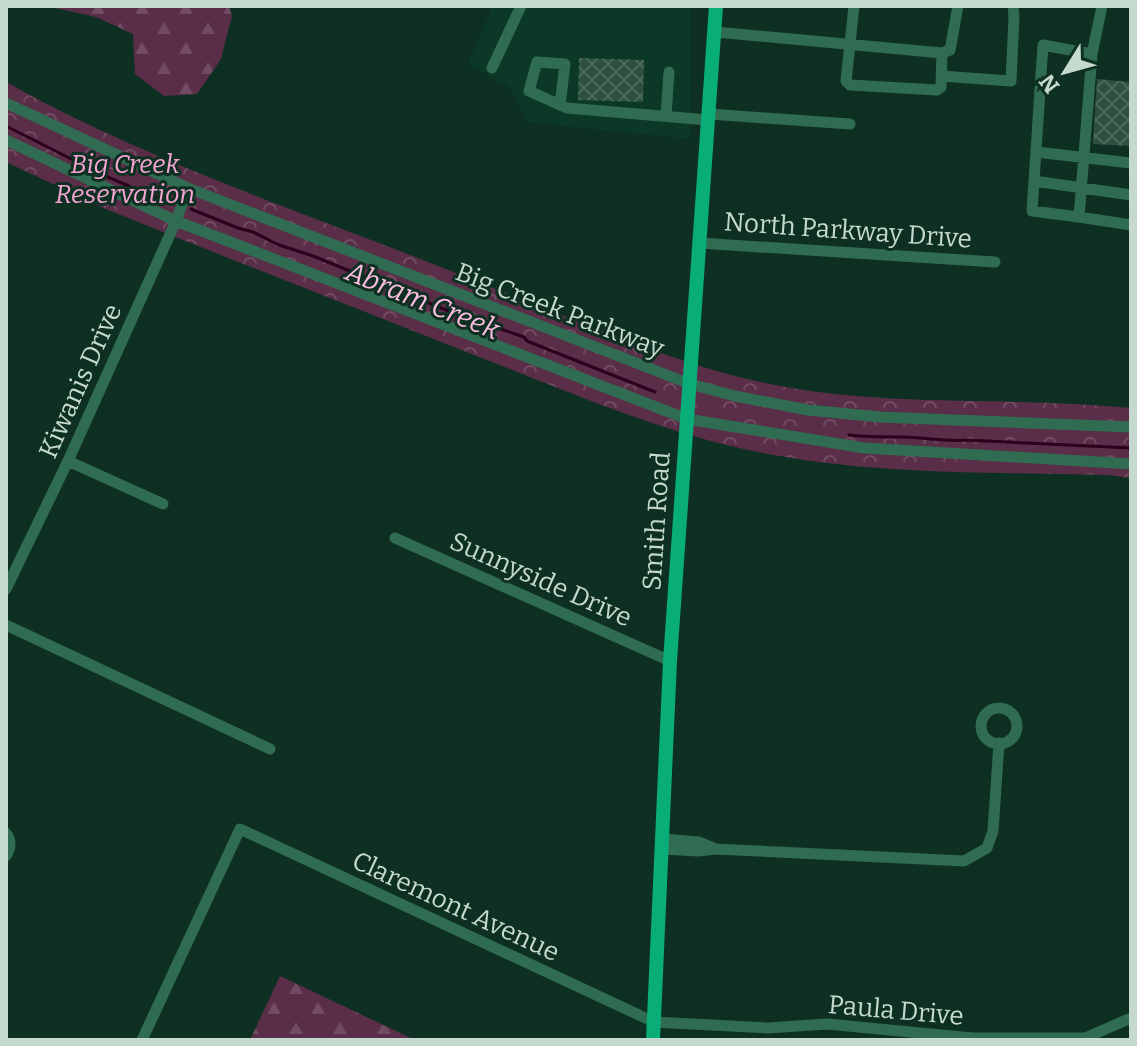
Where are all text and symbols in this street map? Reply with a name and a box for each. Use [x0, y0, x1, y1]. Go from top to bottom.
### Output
north arrow [1025, 32, 1105, 112]
text: N [1034, 69, 1065, 99]
park label: Big Creek Reservation [55, 149, 195, 210]
street label: North Parkway Drive [723, 206, 973, 255]
water label: Abram Creek [339, 254, 505, 347]
street label: Big Creek Parkway [451, 256, 669, 365]
street label: Kiwanis Drive [33, 299, 128, 463]
street label: Smith Road [636, 451, 677, 591]
street label: Sunnyside Drive [445, 526, 636, 633]
street label: Claremont Avenue [347, 845, 564, 968]
street label: Paula Drive [827, 989, 965, 1032]

